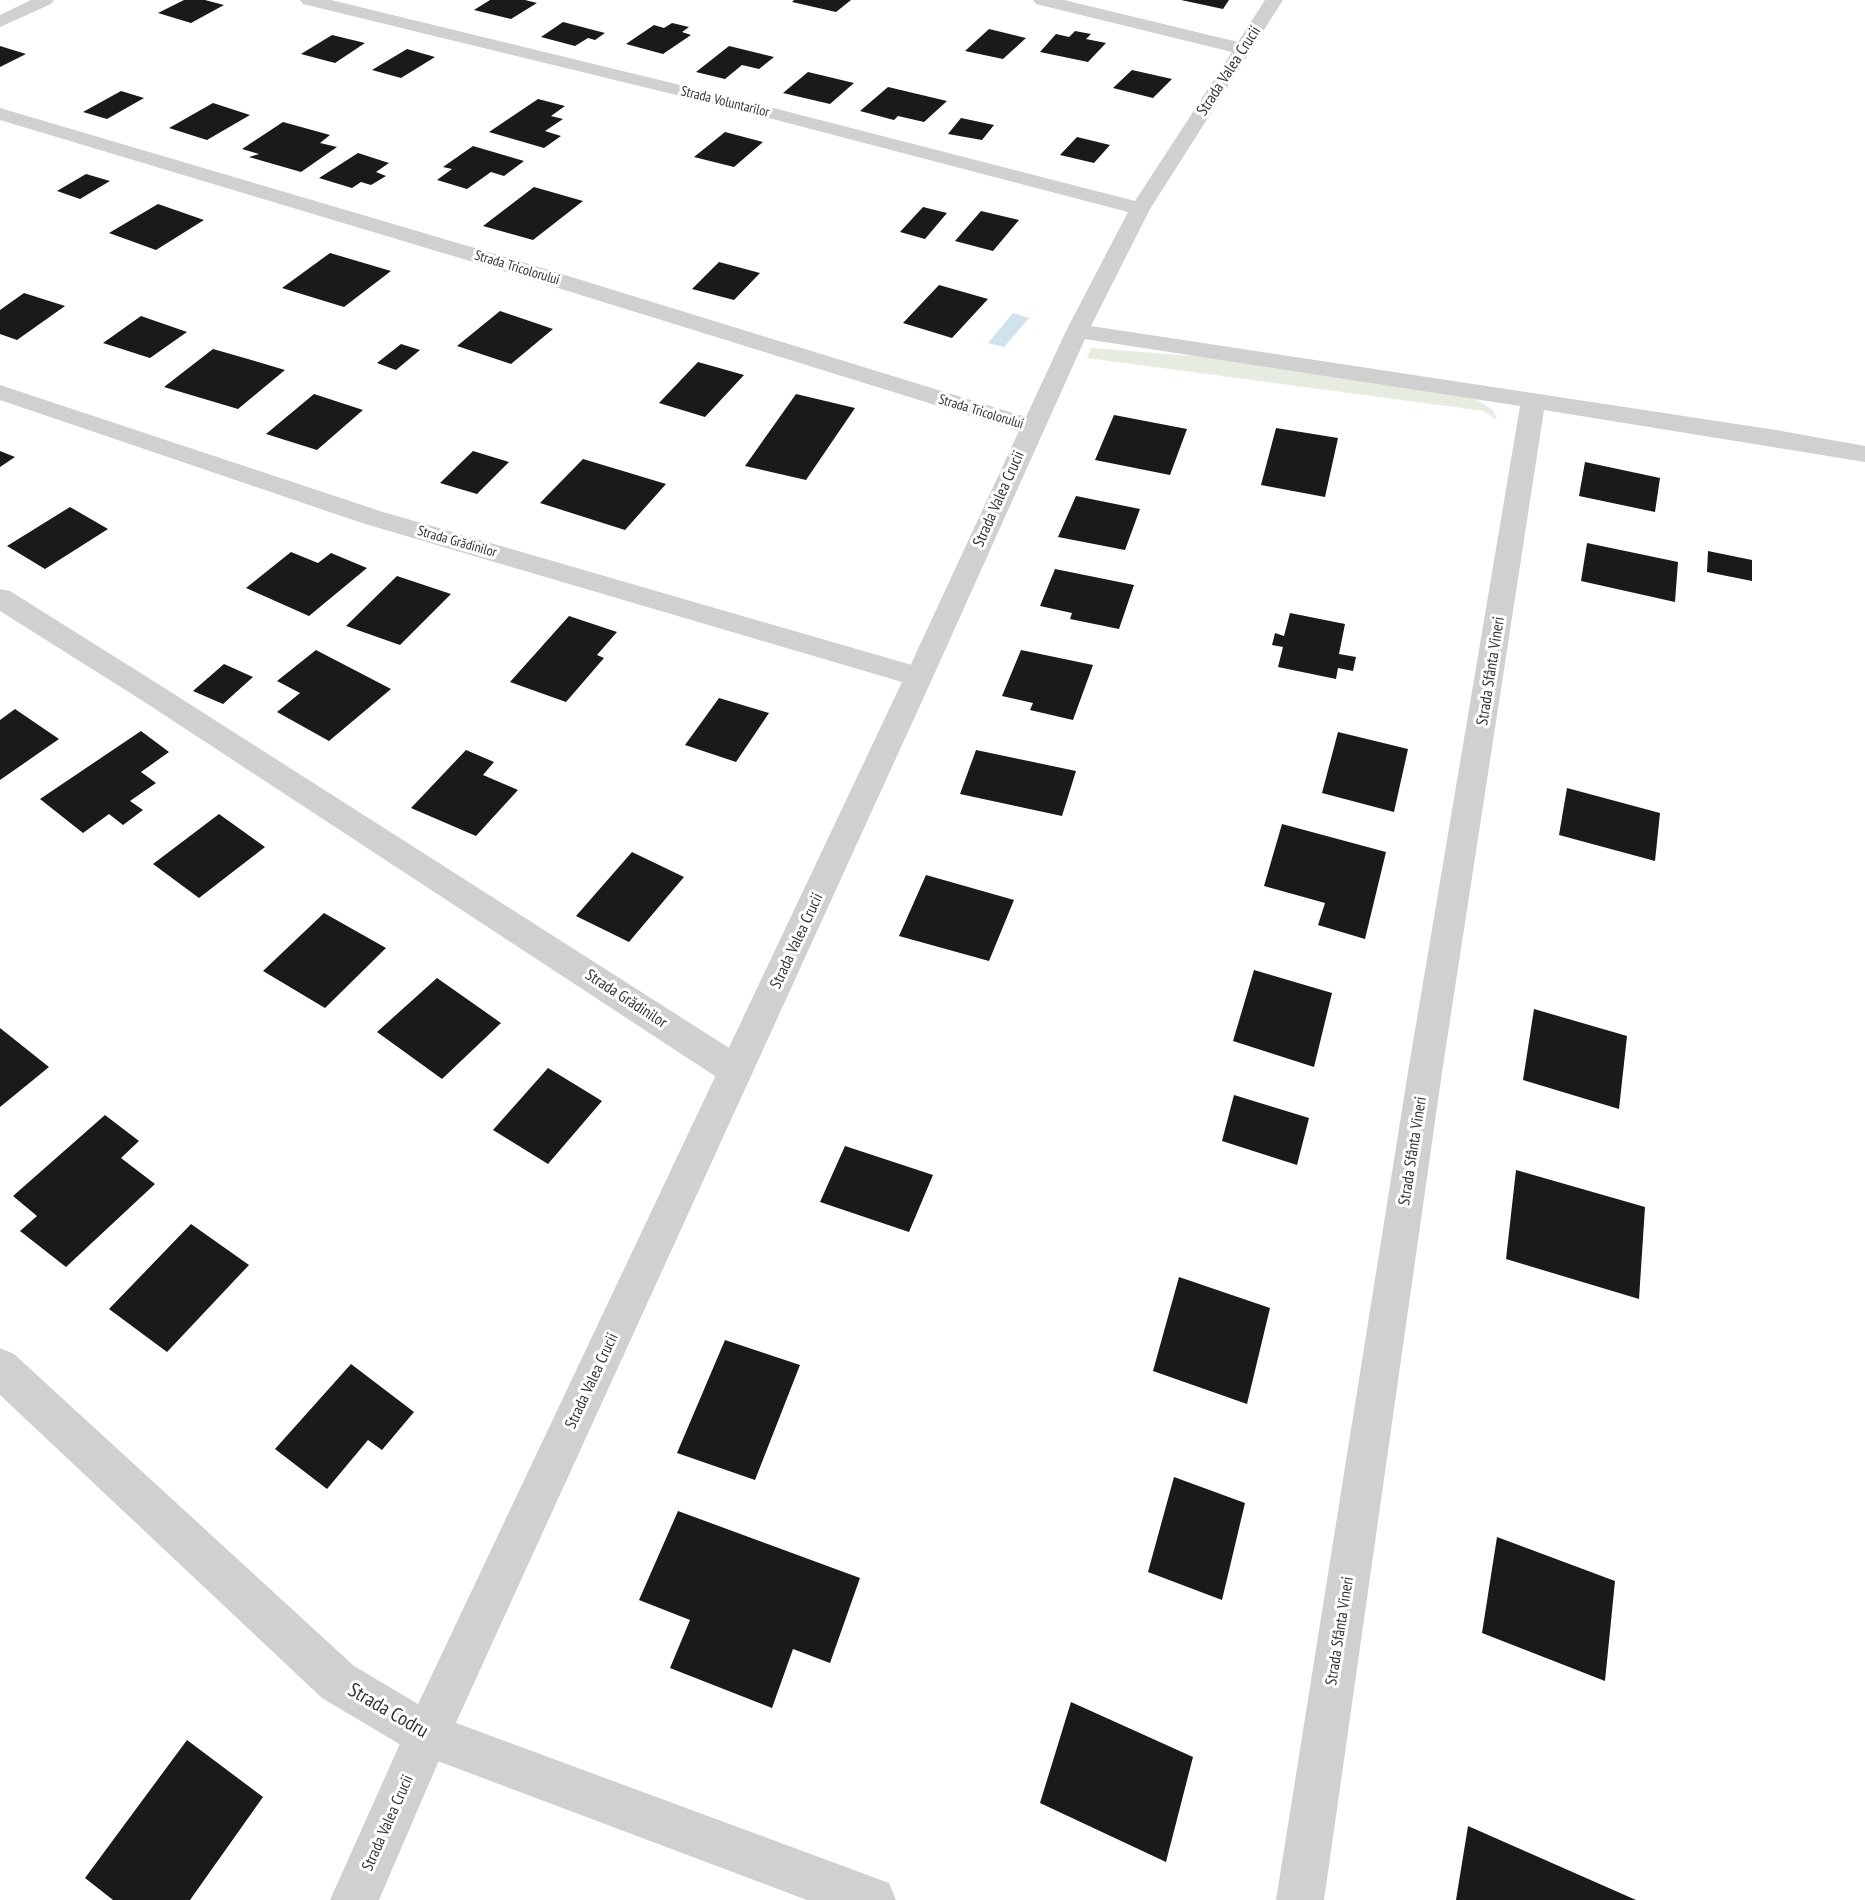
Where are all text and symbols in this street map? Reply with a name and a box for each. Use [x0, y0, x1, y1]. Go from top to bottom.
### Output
street label: Strada Valea Crucii [1193, 23, 1265, 119]
street label: Strada Voluntarilor [679, 83, 771, 121]
street label: Strada Tricolorului [472, 247, 562, 289]
street label: Strada Tricolorului [936, 391, 1026, 433]
street label: Strada Valea Crucii [969, 448, 1029, 550]
street label: Strada Grădinilor [415, 523, 499, 561]
street label: Strada Sfânta Vineri [1473, 615, 1509, 727]
street label: Strada Valea Crucii [767, 890, 827, 992]
street label: Strada Grădinilor [582, 966, 670, 1032]
street label: Strada Sfânta Vineri [1395, 1095, 1431, 1207]
street label: Strada Valea Crucii [562, 1330, 622, 1432]
street label: Strada Sfânta Vineri [1322, 1575, 1358, 1687]
street label: Strada Codru [344, 1678, 432, 1744]
street label: Strada Valea Crucii [358, 1772, 418, 1874]

